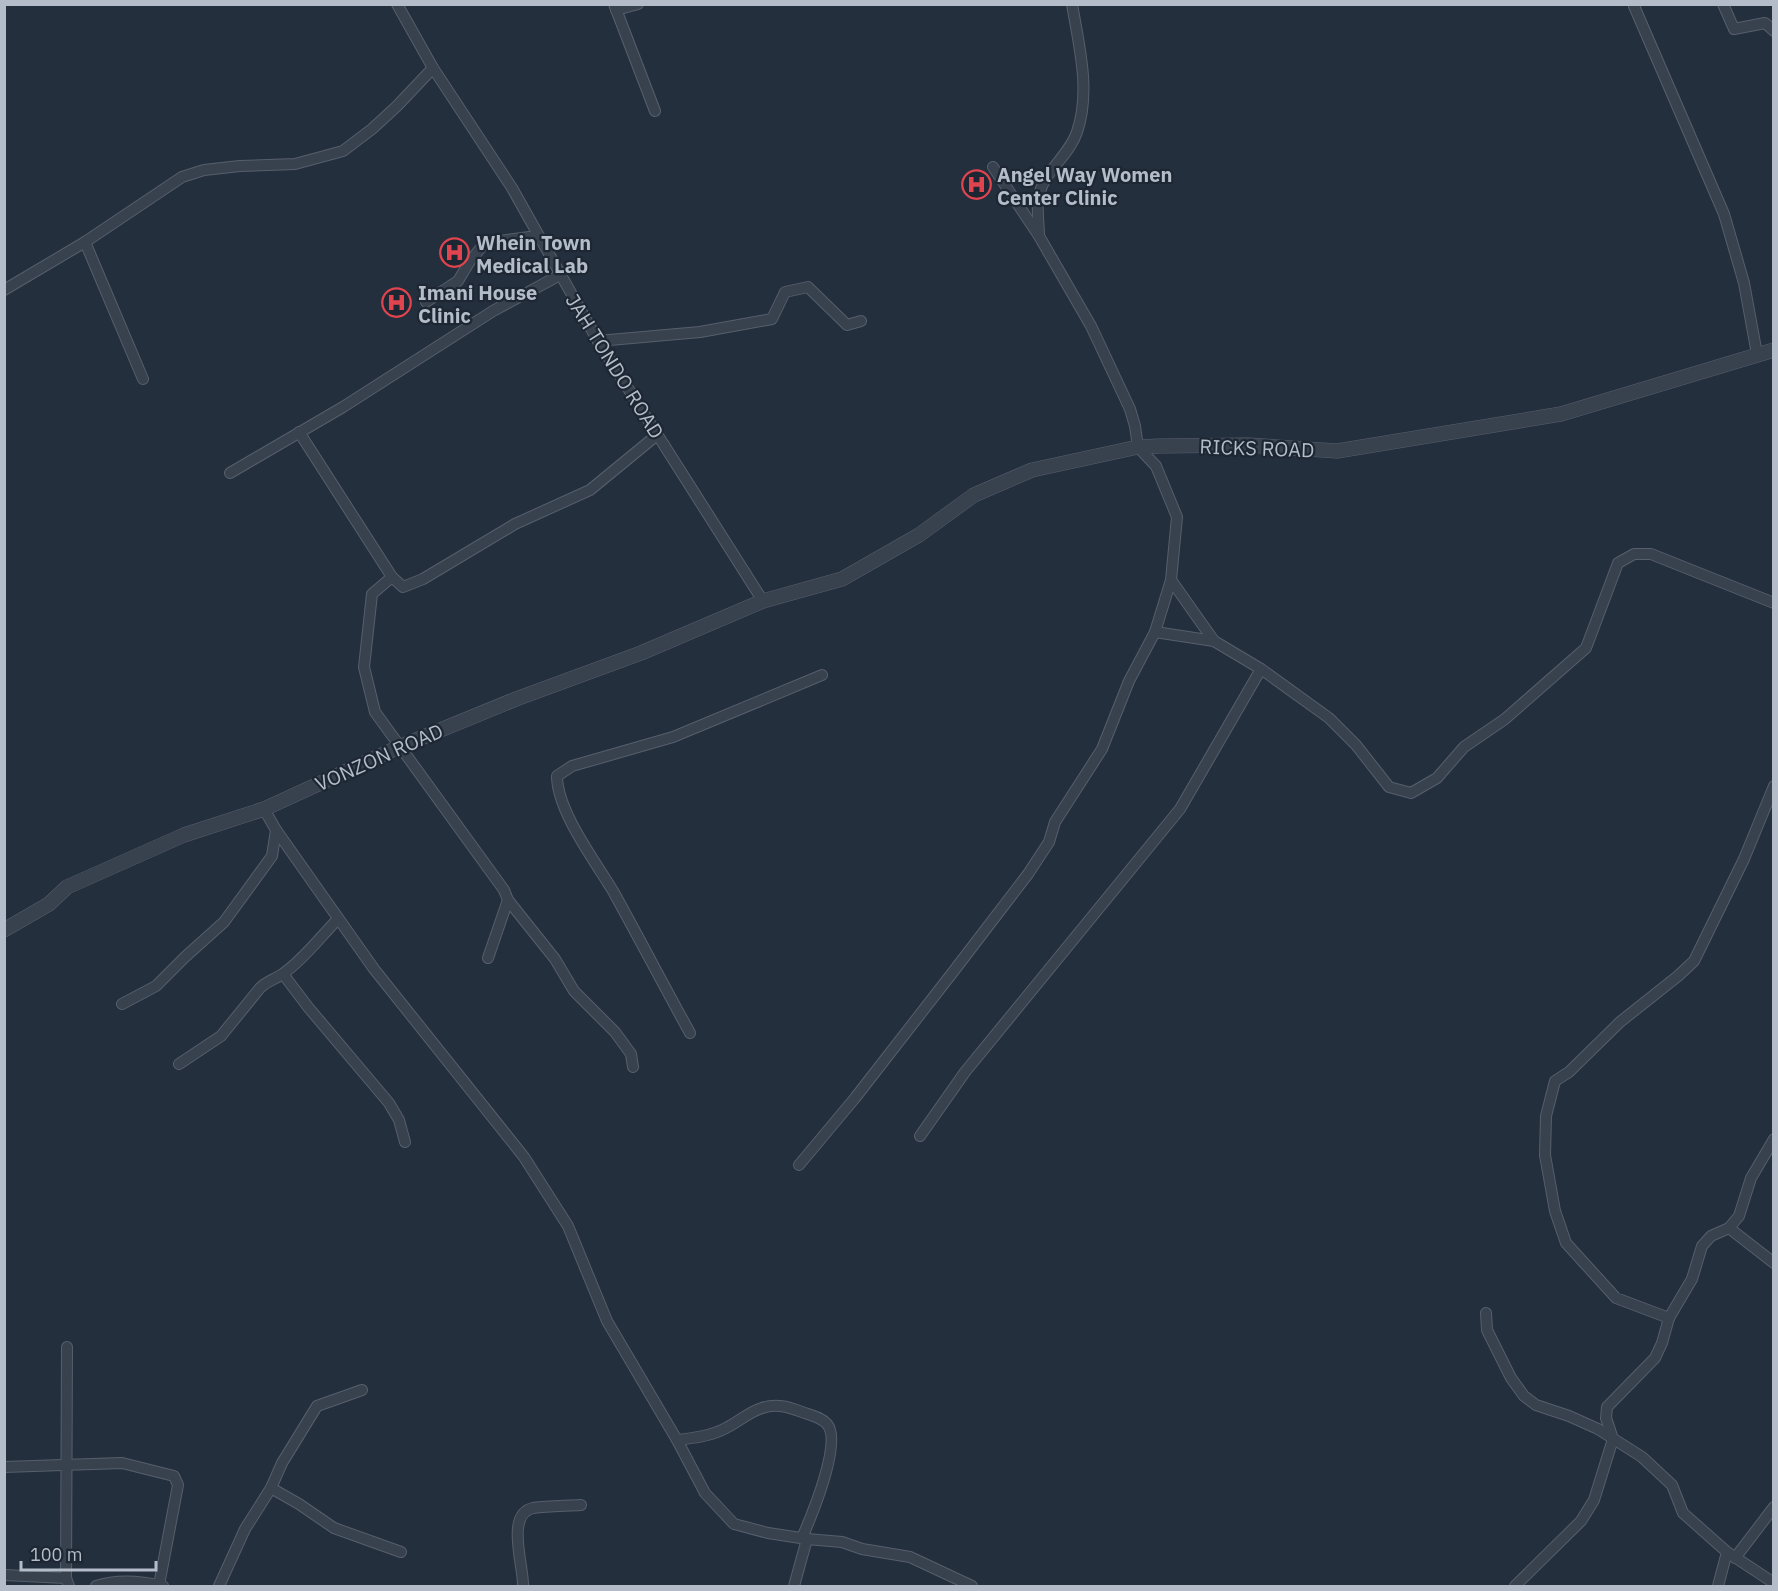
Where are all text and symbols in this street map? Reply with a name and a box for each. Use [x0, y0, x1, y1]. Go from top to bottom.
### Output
place label: Angel Way Women Center Clinic [997, 161, 1172, 211]
hospital icon: Angel Way Women Center Clinic [960, 169, 992, 201]
place label: Whein Town Medical Lab [476, 229, 591, 279]
hospital icon: Whein Town Medical Lab [439, 237, 471, 269]
place label: Imani House Clinic [418, 279, 537, 329]
hospital icon: Imani House Clinic [381, 287, 413, 319]
street label: JAH TONDO ROAD [560, 288, 670, 444]
street label: RICKS ROAD [1199, 433, 1315, 463]
street label: VONZON ROAD [311, 717, 447, 797]
scale bar [21, 1534, 156, 1572]
text: 100 m [30, 1543, 82, 1566]

